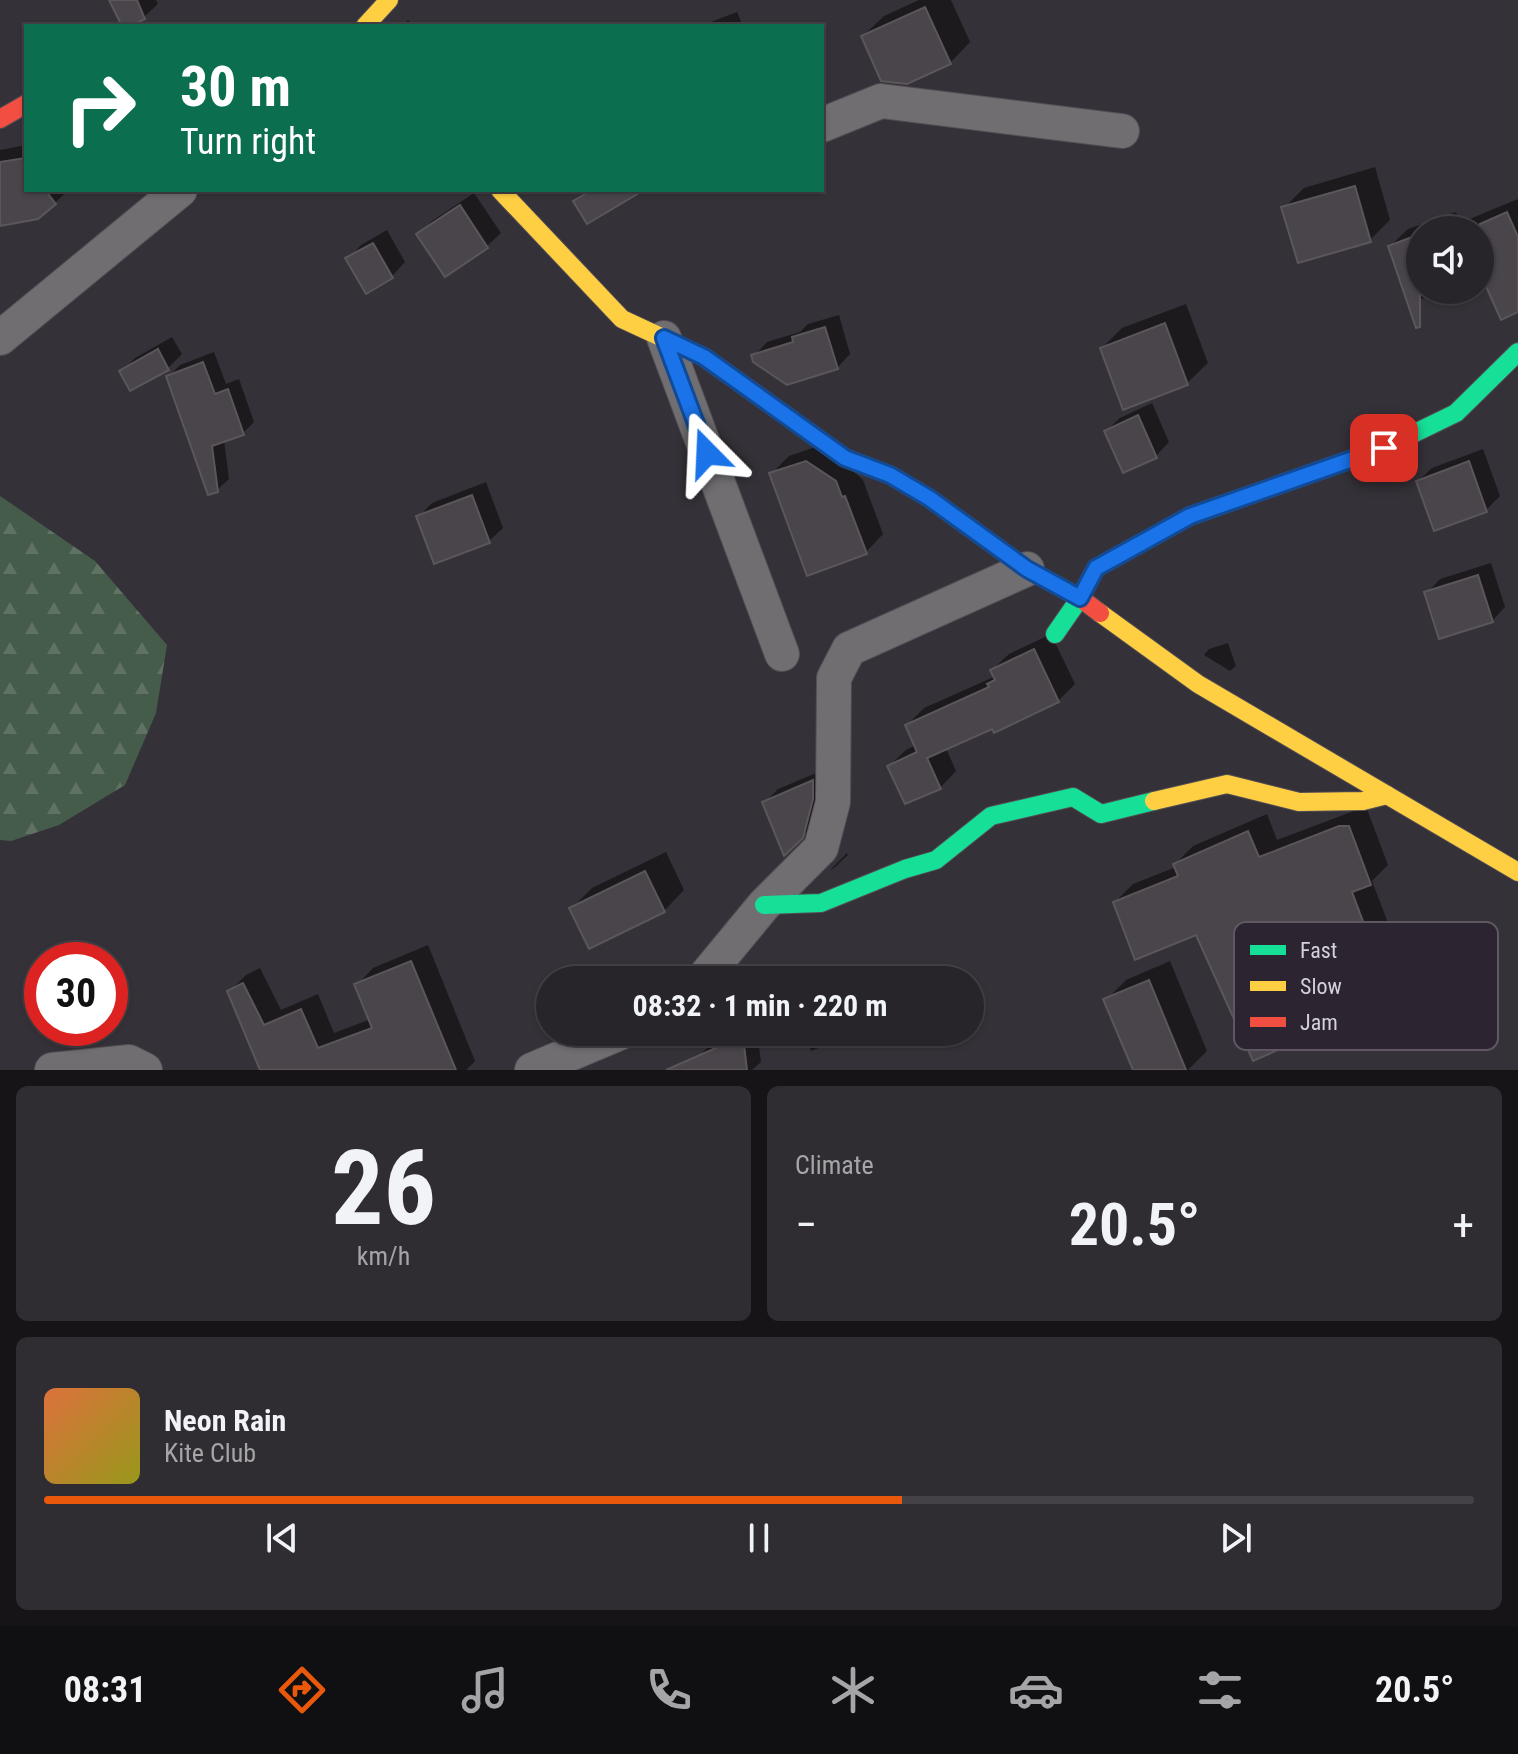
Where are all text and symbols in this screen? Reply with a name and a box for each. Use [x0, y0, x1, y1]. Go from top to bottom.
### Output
text: 30 m [180, 54, 291, 120]
icon: right [48, 56, 152, 160]
text: Turn right [180, 121, 316, 163]
map controls [1406, 216, 1494, 304]
button: sound [1406, 216, 1494, 304]
position arrow [665, 411, 749, 495]
pin [1350, 414, 1418, 482]
icon: arrive [1362, 426, 1406, 470]
legend [1234, 922, 1498, 1050]
text: Fast [1300, 938, 1337, 963]
speed limit sign: 30 [24, 942, 128, 1046]
text: Slow [1300, 974, 1342, 999]
text: 08:32 · 1 min · 220 m [633, 988, 887, 1023]
text: Jam [1300, 1010, 1338, 1035]
text: 26 [331, 1128, 436, 1249]
text: Climate [795, 1150, 874, 1180]
text: 20.5° [1069, 1189, 1200, 1260]
text: − [795, 1199, 817, 1251]
text: + [1452, 1199, 1474, 1251]
text: km/h [357, 1241, 410, 1271]
text: Neon Rain [164, 1403, 286, 1438]
text: Kite Club [164, 1438, 256, 1468]
icon: previous [260, 1516, 304, 1560]
icon: pause [737, 1516, 781, 1560]
icon: next [1214, 1516, 1258, 1560]
icon: directions [274, 1662, 330, 1718]
icon: music [457, 1662, 513, 1718]
icon: phone [641, 1662, 697, 1718]
icon: climate [825, 1662, 881, 1718]
icon: car [1008, 1662, 1064, 1718]
icon: filters [1192, 1662, 1248, 1718]
text: 08:31 [64, 1669, 146, 1711]
text: 20.5° [1375, 1669, 1454, 1711]

